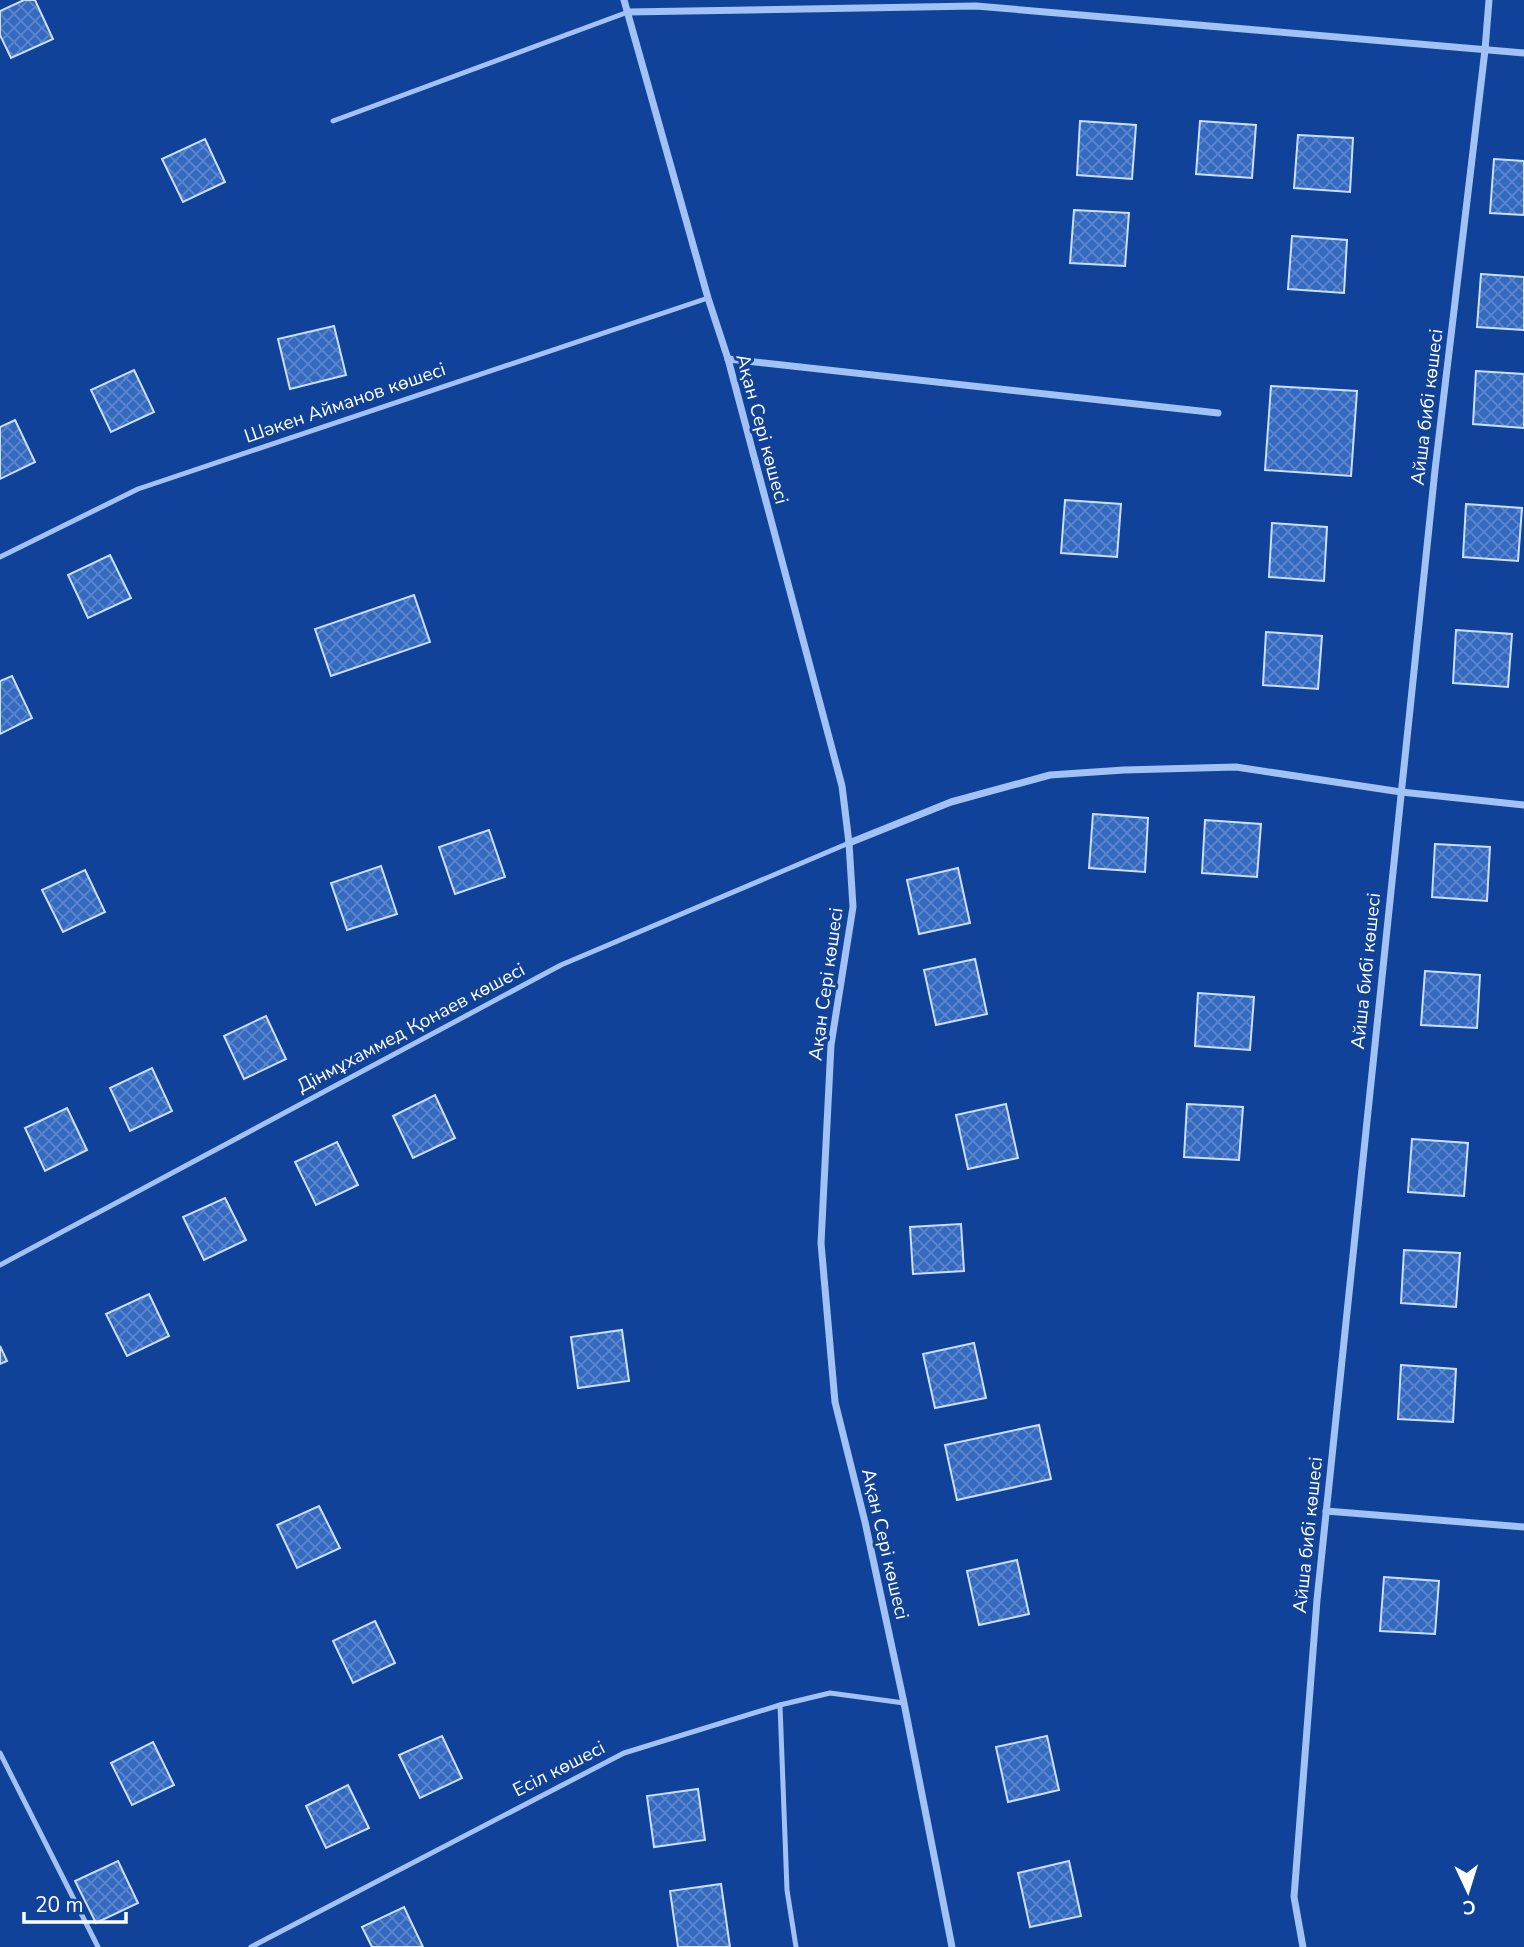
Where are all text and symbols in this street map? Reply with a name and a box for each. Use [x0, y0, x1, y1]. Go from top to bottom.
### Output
street label: Айша бибі көшесі [1405, 327, 1449, 487]
street label: Ақан Сері көшесі [729, 351, 795, 507]
street label: Шәкен Айманов көшесі [241, 356, 449, 450]
street label: Айша бибі көшесі [1345, 891, 1387, 1051]
street label: Ақан Сері көшесі [802, 906, 850, 1062]
street label: Дінмұхаммед Қонаев көшесі [292, 957, 530, 1099]
street label: Айша бибі көшесі [1287, 1455, 1329, 1615]
street label: Ақан Сері көшесі [855, 1466, 915, 1622]
street label: Есіл көшесі [508, 1735, 610, 1803]
north arrow [1433, 1856, 1503, 1926]
scale bar [24, 1881, 126, 1925]
text: 20 m [35, 1891, 84, 1919]
text: С [1462, 1894, 1476, 1920]

